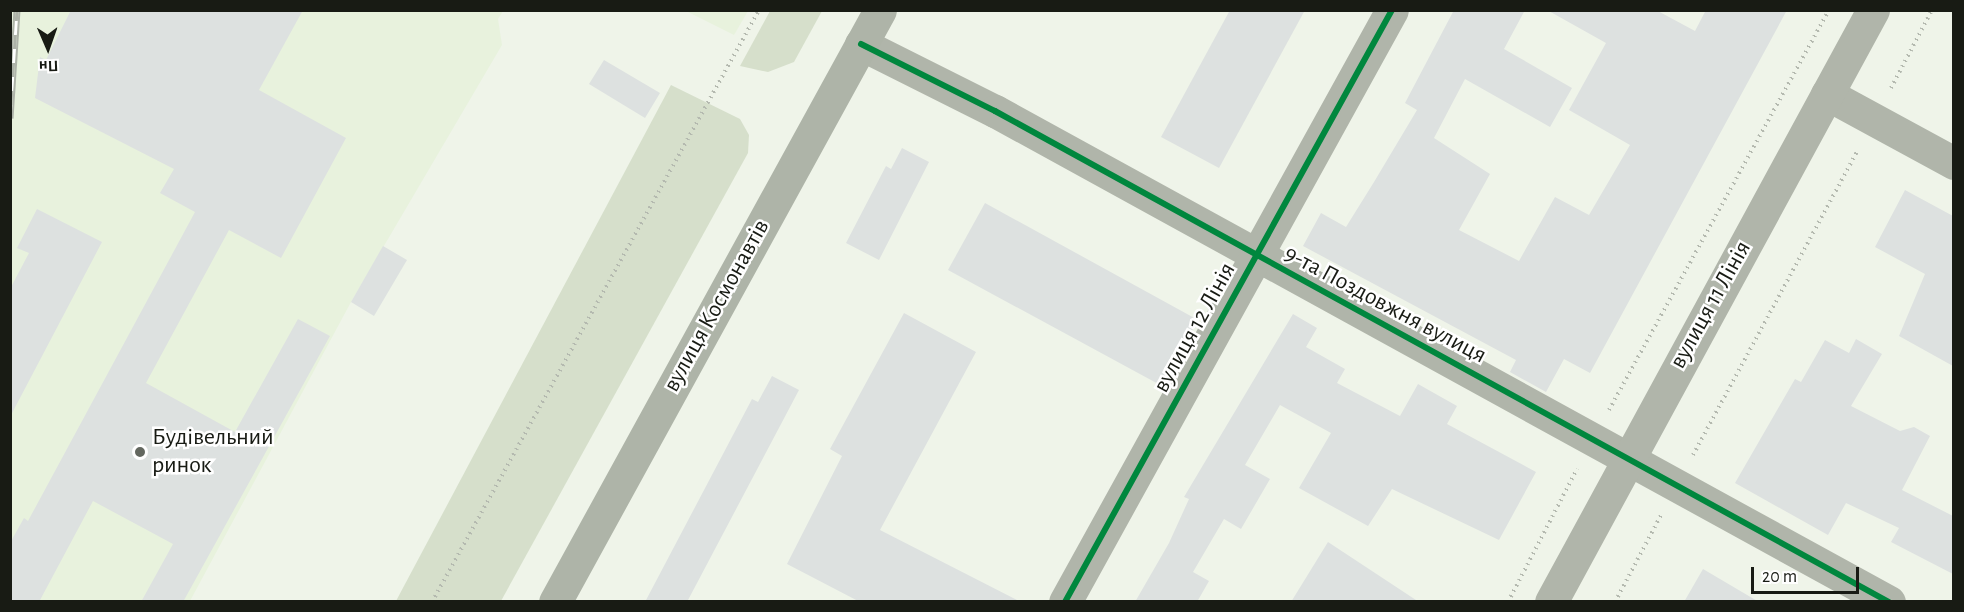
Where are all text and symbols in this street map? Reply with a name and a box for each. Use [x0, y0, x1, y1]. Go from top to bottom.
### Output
north arrow [18, 18, 78, 78]
text: Пн [39, 58, 59, 74]
street label: вулиця Космонавтів [658, 215, 776, 397]
street label: вулиця 11 Лінія [1664, 236, 1758, 374]
street label: 9-та Поздовжня вулиця [1279, 240, 1491, 370]
street label: вулиця 12 Лінія [1147, 258, 1243, 398]
place label: Будівельний ринок [152, 424, 274, 480]
marker: Будівельний ринок [133, 445, 147, 459]
scale bar [1754, 555, 1862, 593]
text: 20 m [1762, 568, 1797, 586]

